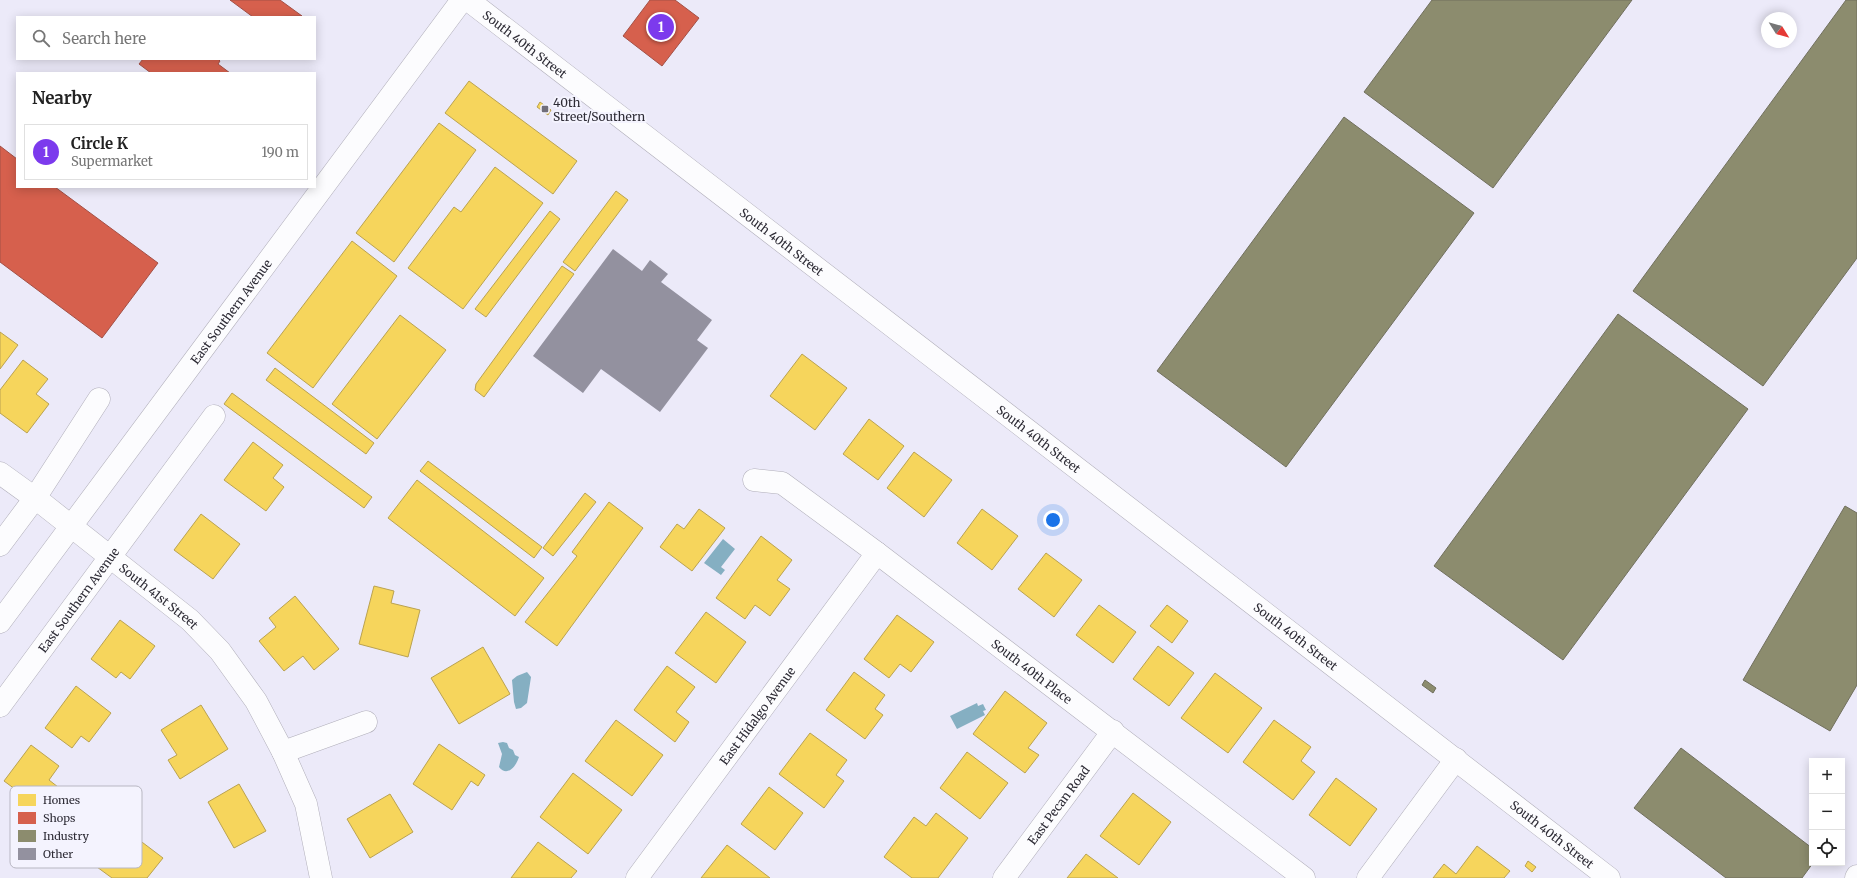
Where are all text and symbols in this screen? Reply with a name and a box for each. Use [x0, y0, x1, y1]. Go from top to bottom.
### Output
street label: South 40th Street [480, 7, 570, 81]
pin: 1 [648, 12, 674, 42]
north arrow [1761, 12, 1797, 48]
search box [16, 16, 316, 60]
icon: search [30, 27, 52, 49]
text: Search here [62, 29, 146, 48]
text: Nearby [32, 87, 92, 109]
place label: 40th Street/Southern [553, 95, 645, 124]
marker: 40th Street/Southern [540, 104, 550, 114]
text: Circle K [71, 134, 128, 153]
text: 1 [43, 144, 49, 161]
text: 190 m [262, 144, 299, 161]
text: Supermarket [71, 153, 153, 170]
street label: South 40th Street [737, 204, 827, 279]
street label: East Southern Avenue [187, 256, 275, 367]
street label: South 40th Street [994, 402, 1084, 476]
your location [1043, 510, 1063, 530]
street label: East Southern Avenue [35, 544, 122, 655]
street label: South 41st Street [117, 560, 202, 632]
street label: South 40th Street [1251, 599, 1341, 673]
street label: South 40th Place [989, 635, 1075, 707]
street label: East Hidalgo Avenue [716, 664, 798, 767]
map controls [1809, 758, 1845, 866]
button: + [1809, 758, 1845, 794]
street label: East Pecan Road [1024, 763, 1092, 847]
legend [10, 786, 142, 868]
text: Homes [43, 793, 80, 807]
button: − [1809, 794, 1845, 830]
street label: South 40th Street [1507, 797, 1597, 871]
text: Shops [43, 811, 75, 825]
text: Industry [43, 829, 90, 843]
button: locate [1809, 830, 1845, 866]
text: Other [43, 847, 73, 861]

